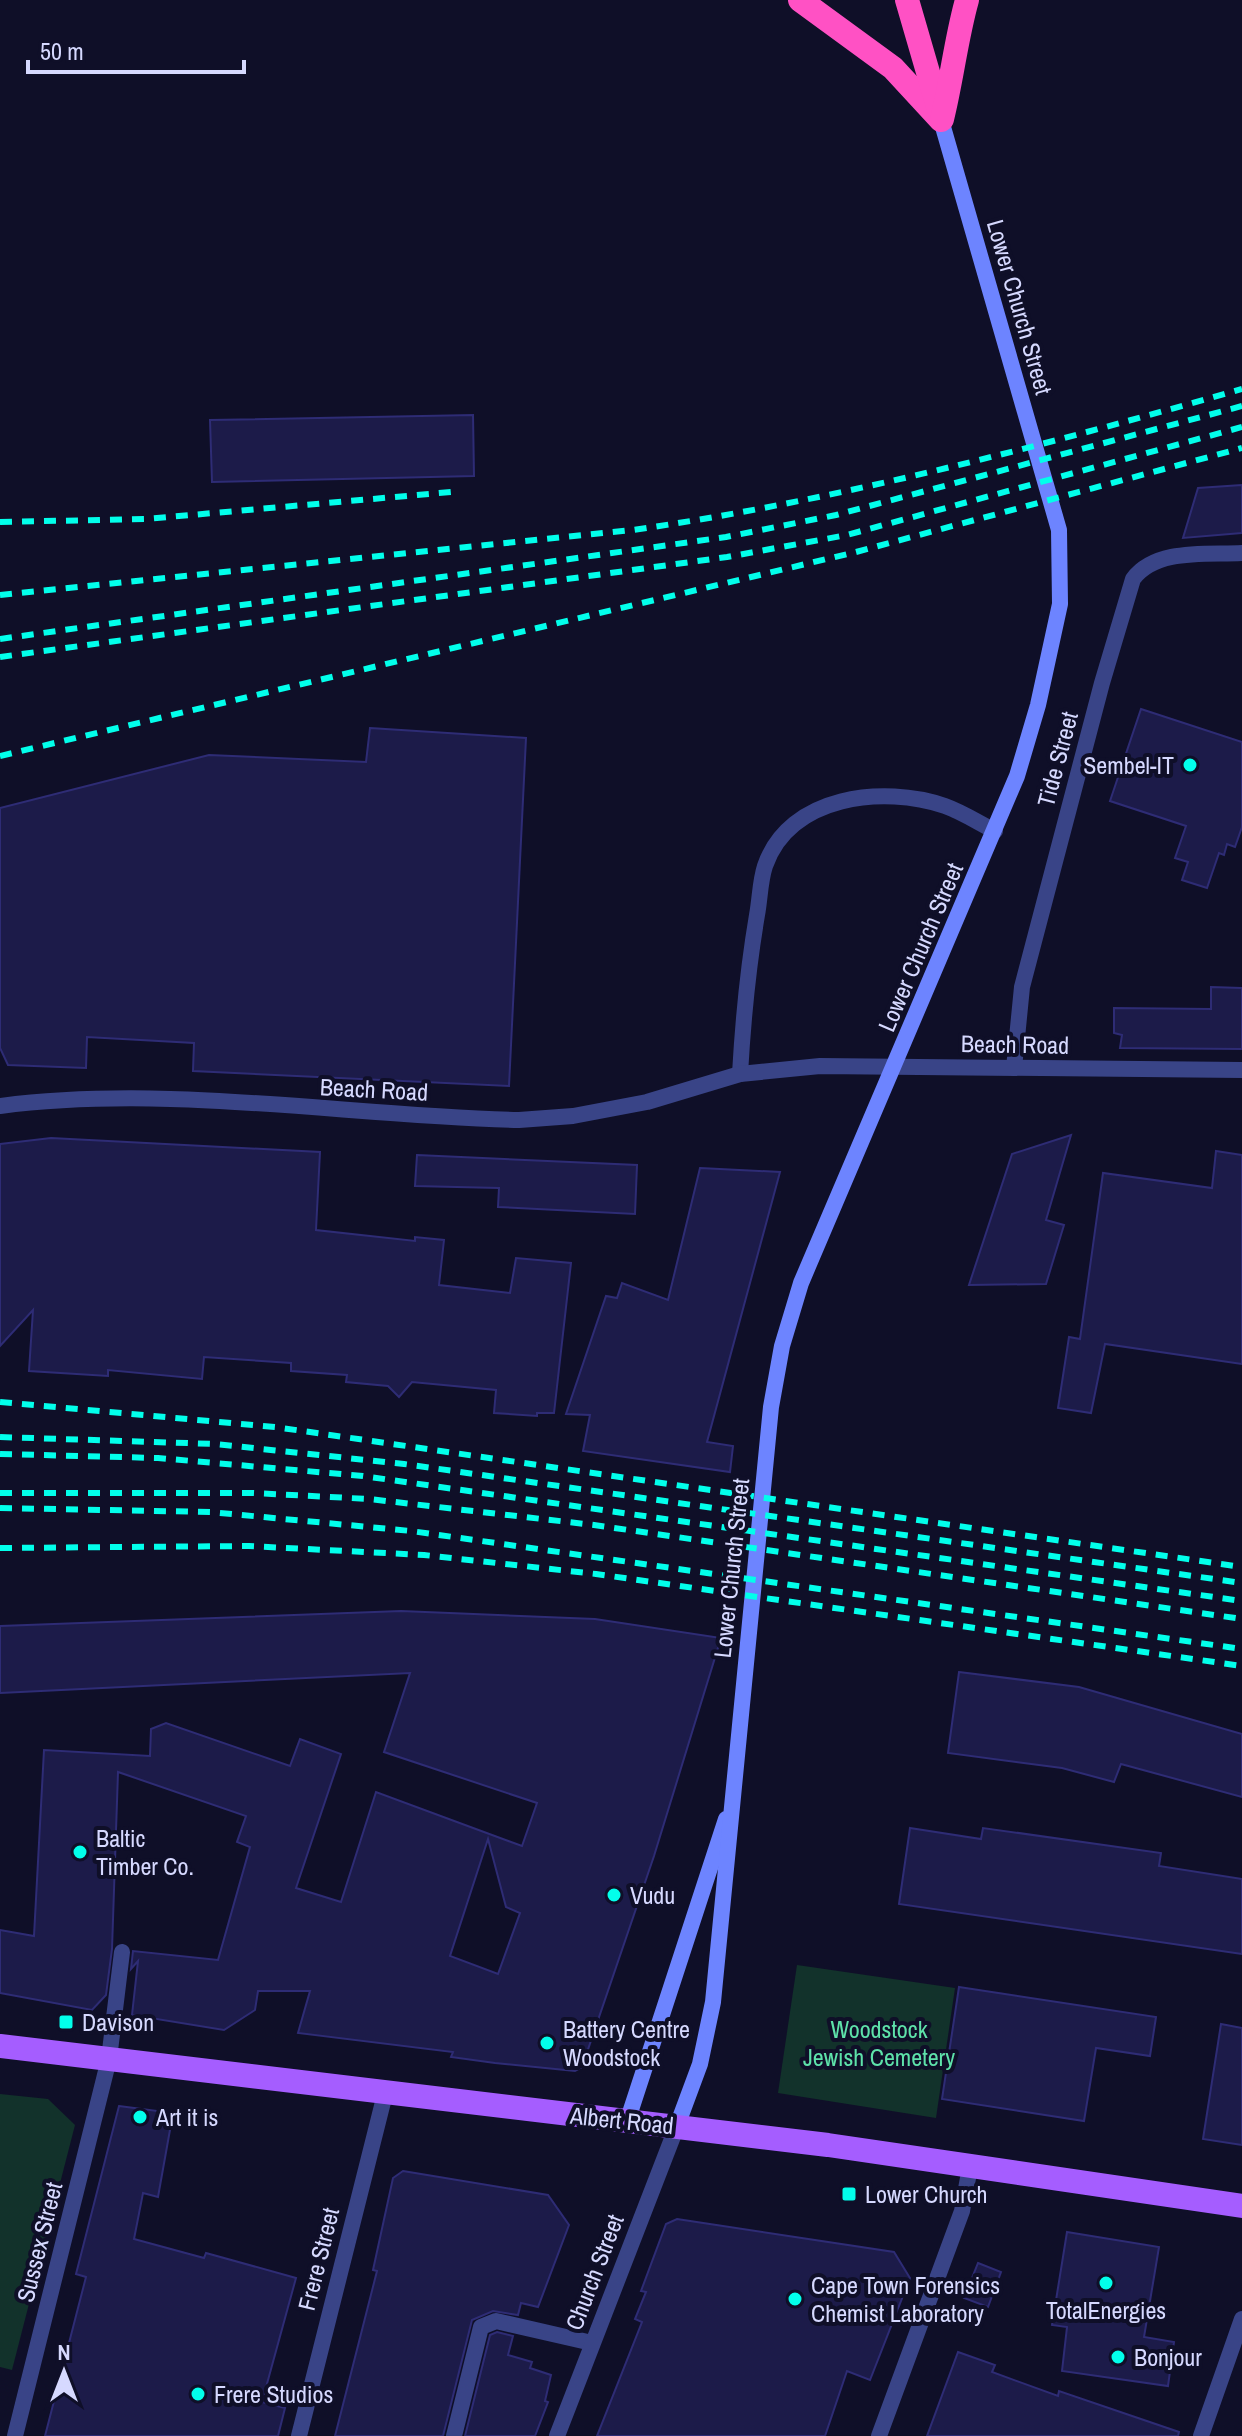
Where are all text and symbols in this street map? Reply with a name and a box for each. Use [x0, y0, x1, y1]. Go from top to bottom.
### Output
scale bar [28, 24, 244, 74]
text: 50 m [40, 35, 84, 67]
street label: Lower Church Street [980, 216, 1060, 399]
street label: Tide Street [1029, 708, 1085, 810]
place label: Sembel-IT [1083, 749, 1174, 781]
marker: Sembel-IT [1181, 756, 1199, 774]
street label: Lower Church Street [870, 857, 970, 1036]
street label: Beach Road [961, 1027, 1069, 1061]
street label: Beach Road [319, 1070, 429, 1108]
street label: Lower Church Street [706, 1476, 756, 1659]
place label: Baltic Timber Co. [96, 1822, 194, 1882]
marker: Baltic Timber Co. [71, 1843, 89, 1861]
place label: Vudu [630, 1879, 675, 1911]
marker: Vudu [605, 1886, 623, 1904]
place label: Davison [82, 2006, 154, 2038]
marker: Davison [57, 2013, 75, 2031]
place label: Battery Centre Woodstock [563, 2013, 690, 2073]
park label: Woodstock Jewish Cemetery [803, 2013, 955, 2073]
marker: Battery Centre Woodstock [538, 2034, 556, 2052]
street label: Albert Road [568, 2099, 675, 2141]
place label: Art it is [155, 2101, 218, 2133]
marker: Art it is [131, 2108, 149, 2126]
street label: Sussex Street [9, 2178, 69, 2305]
place label: Lower Church [865, 2178, 988, 2210]
marker: Lower Church [840, 2185, 858, 2203]
street label: Frere Street [290, 2204, 346, 2314]
street label: Church Street [557, 2209, 631, 2334]
place label: Cape Town Forensics Chemist Laboratory [811, 2269, 1000, 2329]
marker: TotalEnergies [1097, 2274, 1115, 2292]
marker: Cape Town Forensics Chemist Laboratory [786, 2290, 804, 2308]
place label: TotalEnergies [1046, 2294, 1166, 2326]
north arrow [24, 2332, 104, 2412]
text: N [57, 2337, 71, 2367]
place label: Bonjour [1134, 2341, 1202, 2373]
marker: Bonjour [1109, 2348, 1127, 2366]
place label: Frere Studios [214, 2378, 333, 2410]
marker: Frere Studios [189, 2385, 207, 2403]

